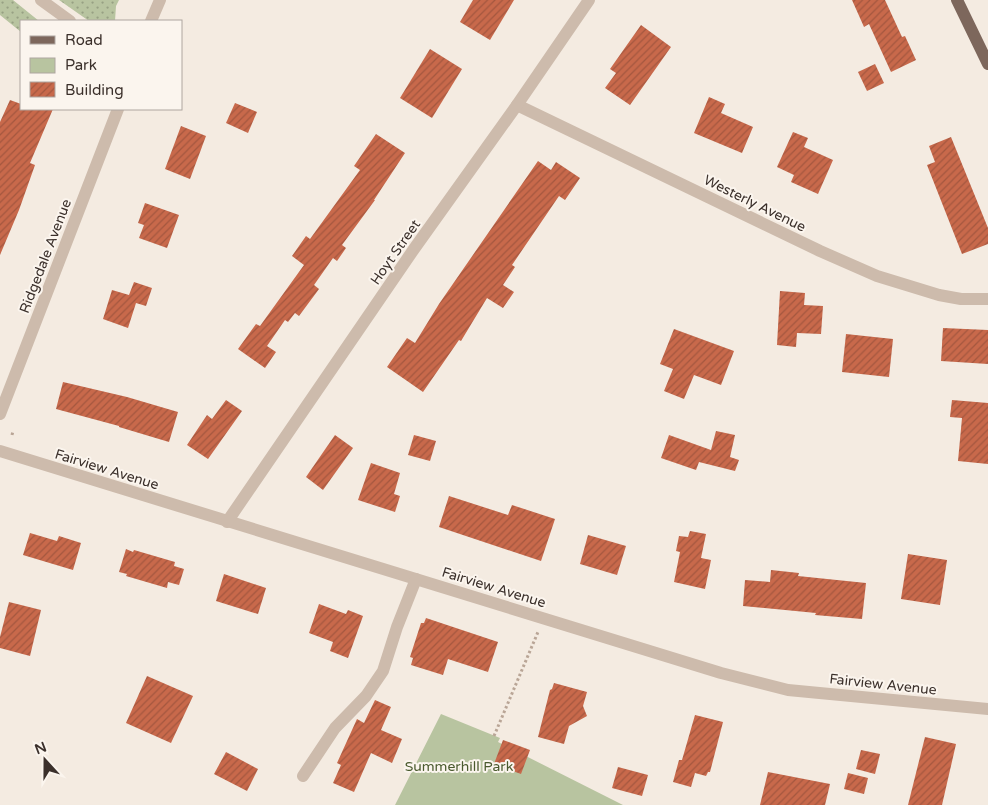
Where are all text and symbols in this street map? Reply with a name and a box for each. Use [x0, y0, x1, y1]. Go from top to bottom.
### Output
legend [20, 20, 182, 110]
text: Road [65, 31, 103, 49]
text: Park [65, 56, 97, 74]
text: Building [65, 81, 124, 99]
street label: Westerly Avenue [701, 171, 809, 236]
street label: Ridgedale Avenue [16, 197, 75, 316]
street label: Hoyt Street [367, 216, 424, 288]
street label: Fairview Avenue [53, 446, 161, 493]
street label: Fairview Avenue [440, 564, 548, 611]
street label: Fairview Avenue [828, 670, 937, 699]
north arrow [20, 735, 70, 785]
text: N [32, 738, 49, 758]
park label: Summerhill Park [405, 758, 514, 775]

